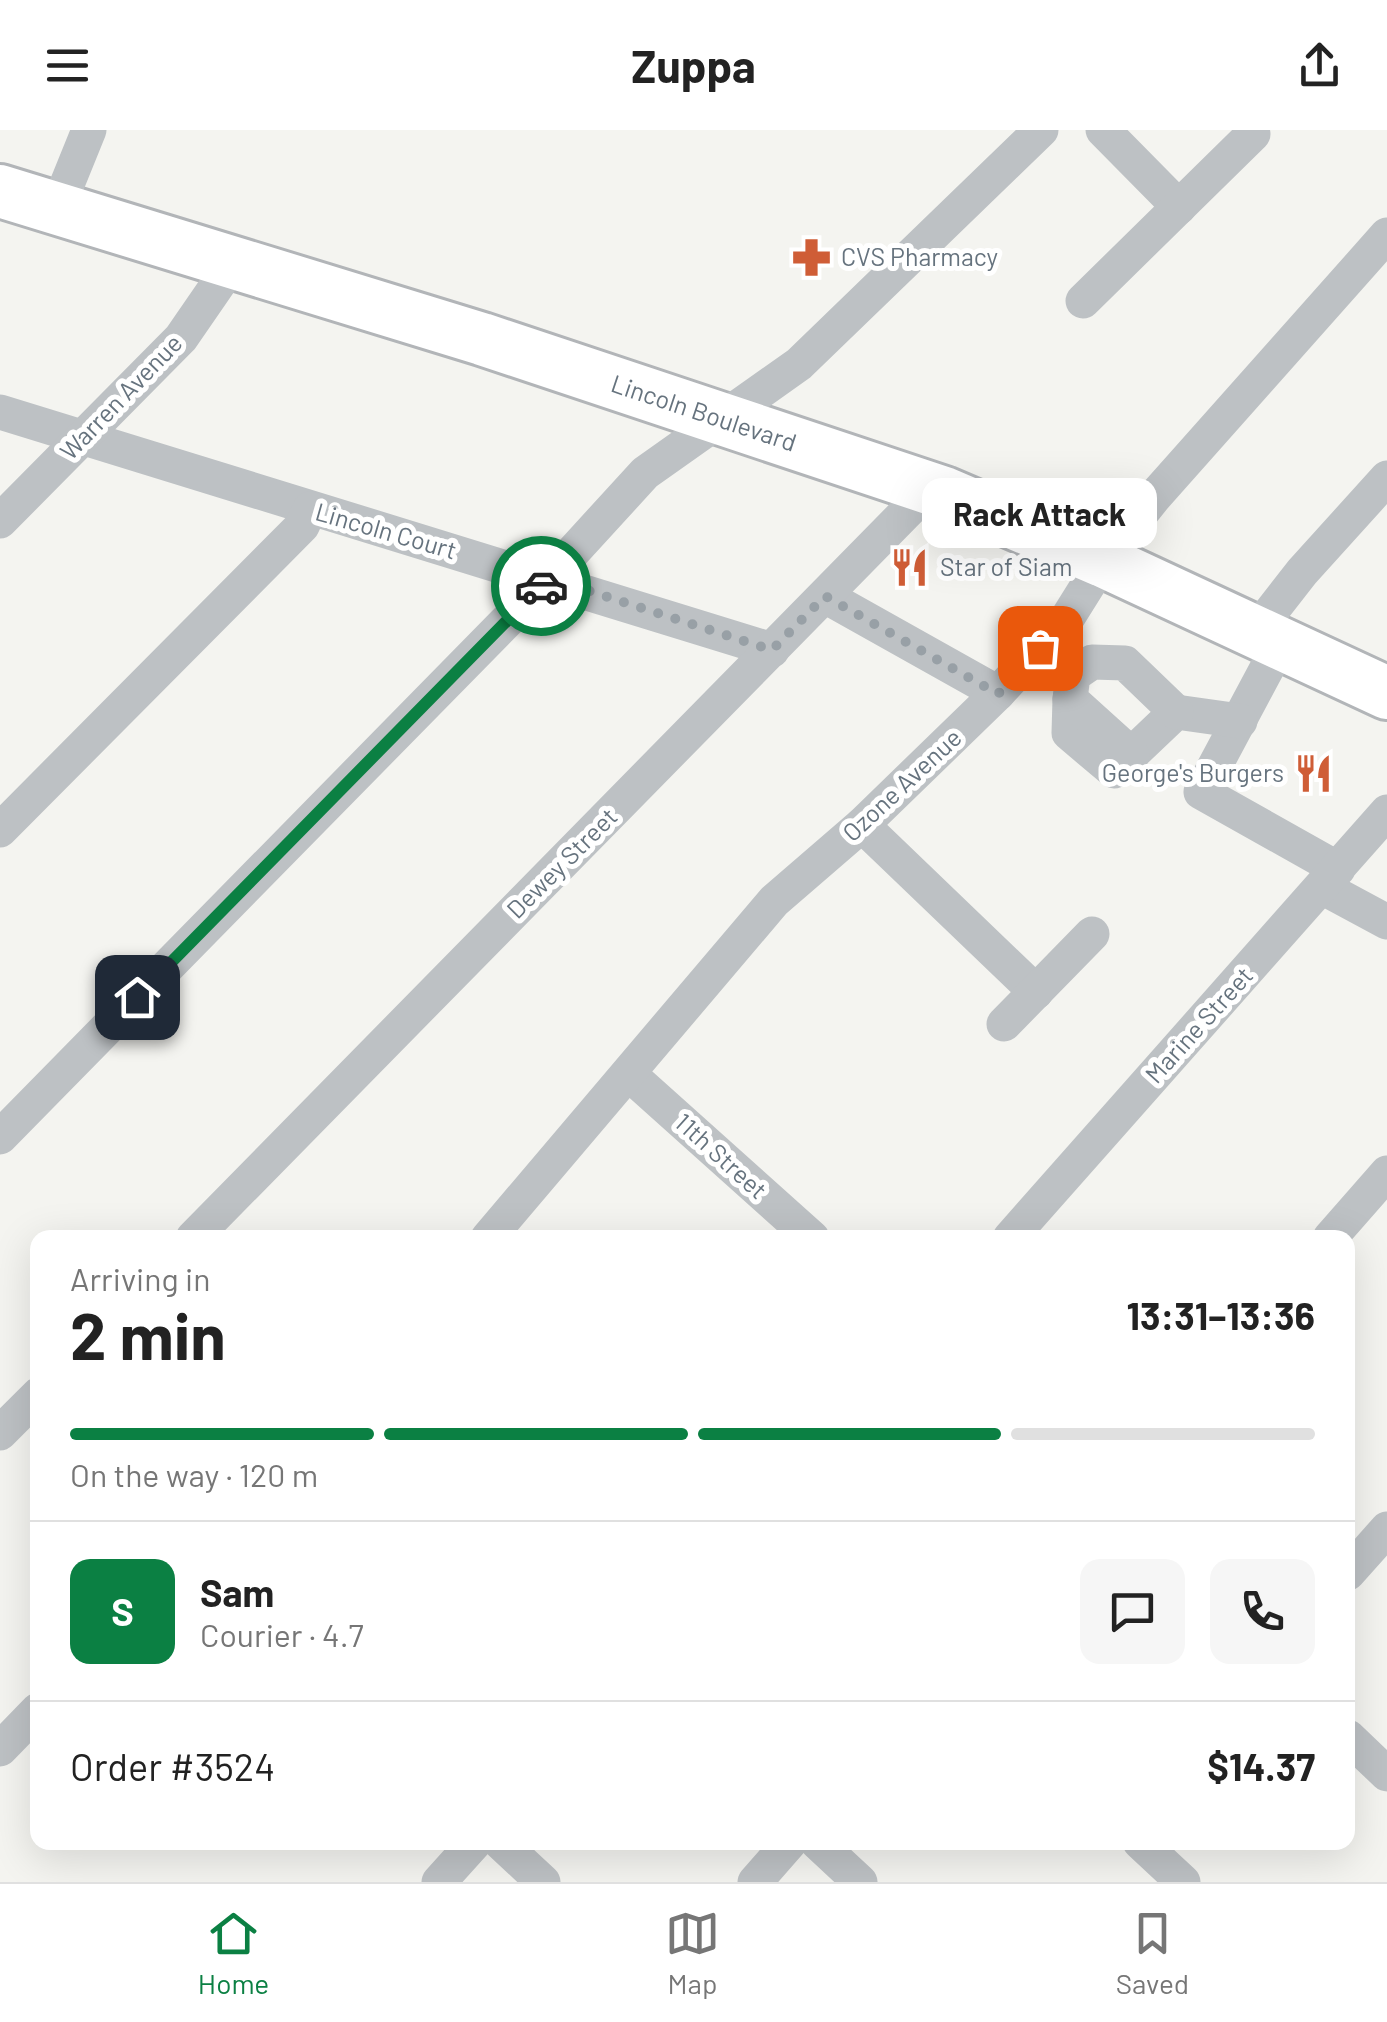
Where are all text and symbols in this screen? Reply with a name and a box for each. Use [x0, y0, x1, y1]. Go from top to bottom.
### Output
icon: menu [40, 38, 95, 93]
text: Zuppa [631, 38, 756, 92]
icon: share [1292, 38, 1347, 93]
pharmacy icon: CVS Pharmacy [790, 236, 832, 278]
place label: CVS Pharmacy [841, 241, 998, 271]
street label: Warren Avenue [53, 327, 188, 465]
street label: Lincoln Boulevard [608, 367, 801, 457]
callout: Rack Attack [922, 478, 1158, 548]
text: Rack Attack [953, 494, 1126, 532]
street label: Lincoln Court [312, 496, 460, 564]
courier [491, 536, 591, 636]
restaurant icon: Star of Siam [889, 546, 931, 588]
place label: Star of Siam [940, 551, 1072, 581]
icon: car [514, 559, 569, 614]
pin [998, 606, 1083, 691]
icon: bag [1013, 621, 1068, 676]
street label: Ozone Avenue [836, 722, 967, 847]
restaurant icon: George's Burgers [1293, 752, 1335, 794]
place label: George's Burgers [1102, 757, 1284, 787]
street label: Dewey Street [500, 801, 623, 924]
pin [95, 955, 180, 1040]
street label: Marine Street [1138, 960, 1258, 1089]
icon: home [110, 970, 165, 1025]
street label: 11th Street [669, 1106, 774, 1204]
text: Arriving in [70, 1259, 210, 1297]
text: 13:31–13:36 [1127, 1292, 1315, 1338]
text: 2 min [70, 1295, 226, 1373]
text: On the way · 120 m [70, 1455, 318, 1493]
button: chat [1080, 1559, 1185, 1664]
button: phone [1210, 1559, 1315, 1664]
text: Sam [200, 1569, 274, 1615]
text: S [111, 1588, 134, 1634]
text: Courier · 4.7 [200, 1615, 364, 1653]
text: Order #3524 [70, 1743, 275, 1789]
text: $14.37 [1207, 1743, 1315, 1789]
tab: Home [198, 1906, 269, 2000]
tab: Map [665, 1906, 720, 2000]
tab: Saved [1116, 1906, 1189, 2000]

